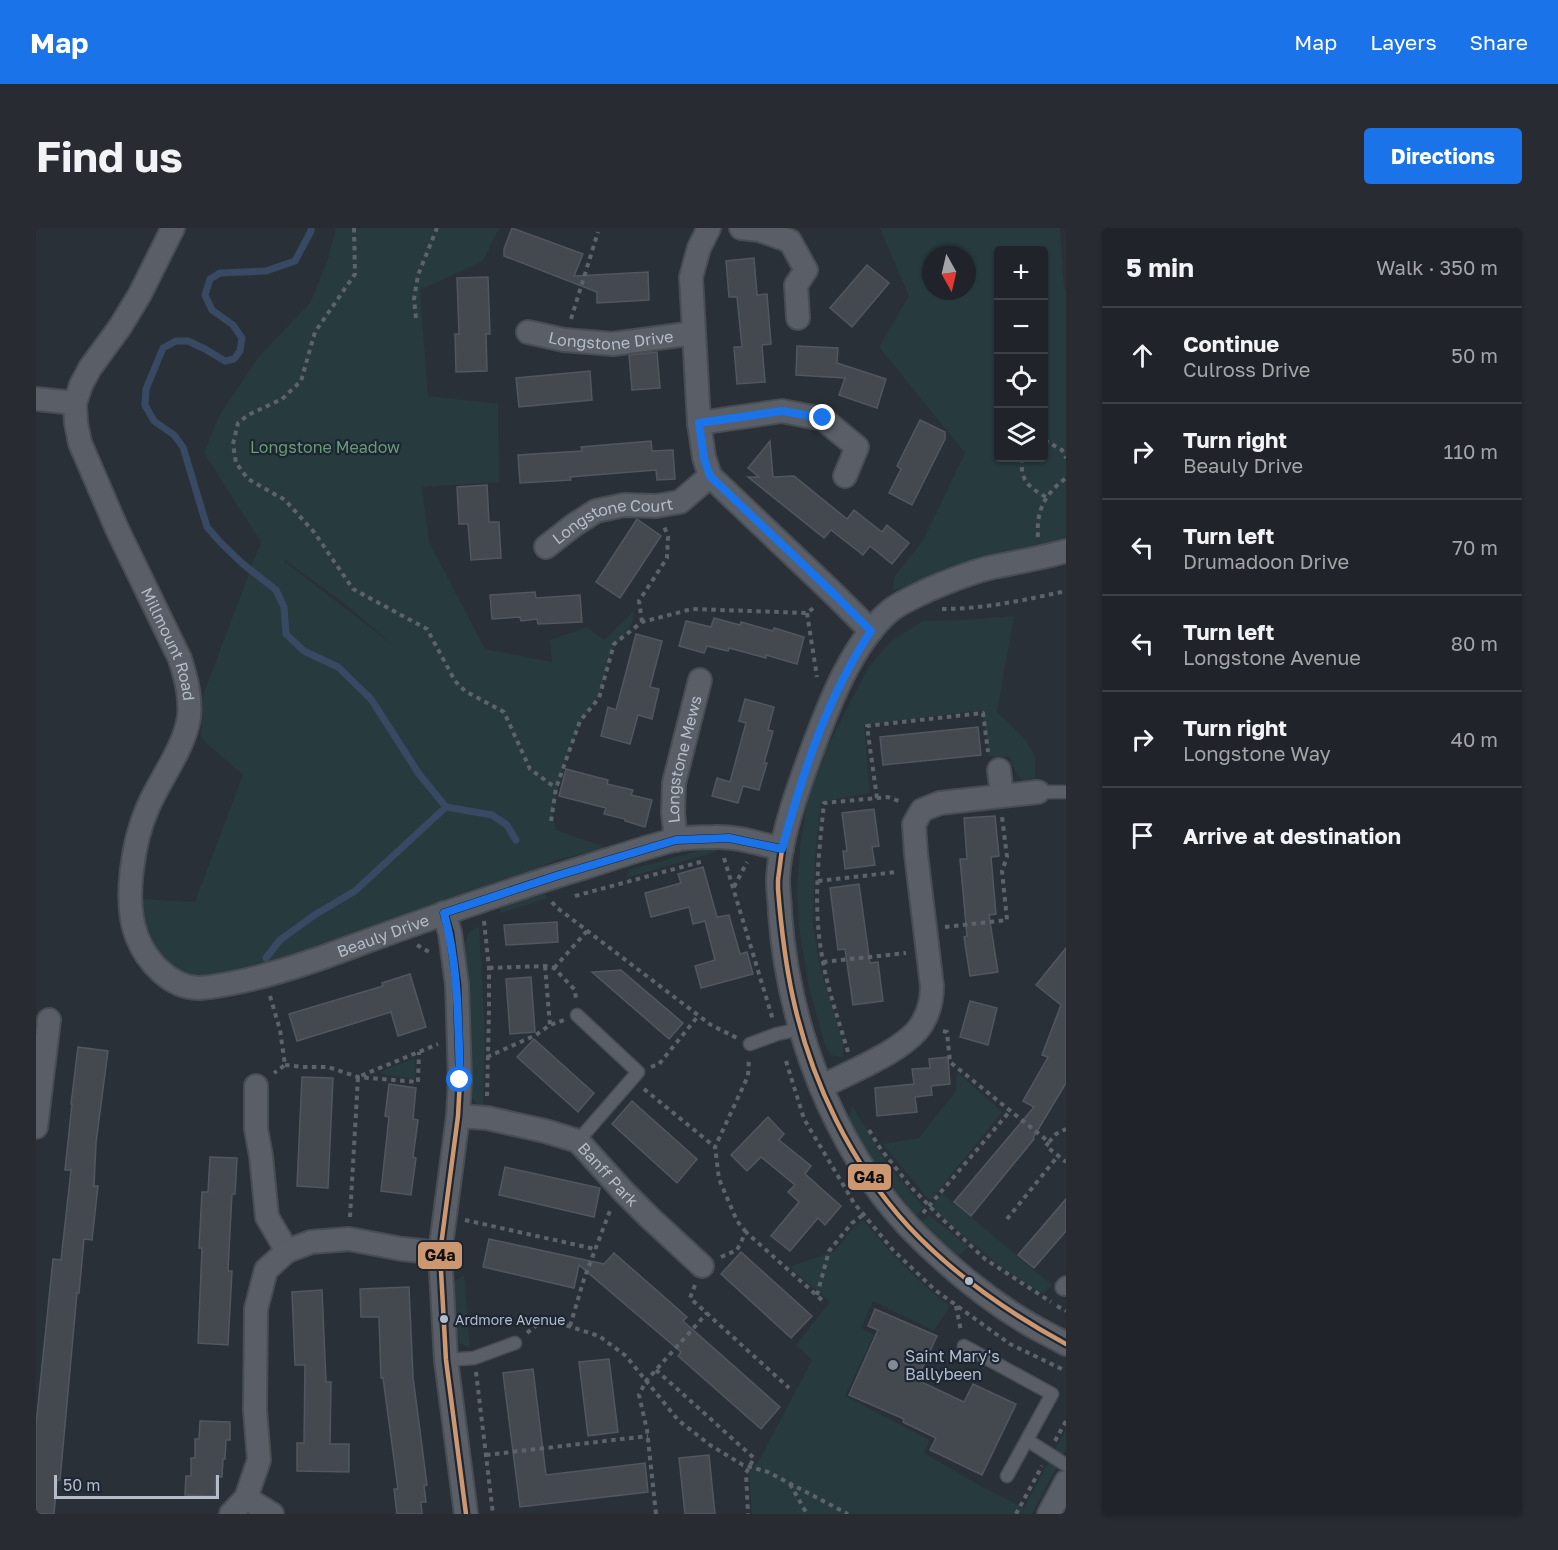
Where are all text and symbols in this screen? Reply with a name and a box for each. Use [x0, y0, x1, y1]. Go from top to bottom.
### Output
text: Map [30, 26, 88, 59]
text: Map [1294, 29, 1337, 55]
text: Layers [1370, 29, 1437, 55]
text: Share [1470, 29, 1528, 55]
button: Directions [1364, 128, 1522, 184]
text: Find us [36, 131, 183, 181]
north arrow [922, 246, 976, 300]
map controls [994, 246, 1048, 462]
button: + [994, 246, 1048, 300]
text: 5 min [1126, 252, 1194, 283]
text: Walk · 350 m [1376, 255, 1498, 279]
button: − [994, 300, 1048, 354]
street label: Longstone Drive [547, 326, 675, 354]
text: Continue [1183, 330, 1279, 357]
icon: ahead [1126, 339, 1159, 372]
text: 50 m [1451, 343, 1498, 367]
button: locate [994, 354, 1048, 408]
text: Culross Drive [1183, 357, 1310, 381]
route end [809, 404, 835, 430]
button: layers [994, 408, 1048, 462]
text: Turn right [1183, 426, 1287, 453]
icon: right [1126, 435, 1159, 468]
park label: Longstone Meadow [250, 437, 400, 457]
text: 110 m [1444, 439, 1498, 463]
text: Beauly Drive [1183, 453, 1303, 477]
street label: Longstone Court [548, 493, 675, 548]
text: Turn left [1183, 522, 1274, 549]
icon: left [1126, 531, 1159, 564]
text: 70 m [1452, 535, 1498, 559]
text: Drumadoon Drive [1183, 549, 1349, 573]
street label: Millmount Road [137, 584, 199, 702]
text: Turn left [1183, 618, 1274, 645]
icon: left [1126, 627, 1159, 660]
text: 80 m [1451, 631, 1498, 655]
text: Longstone Avenue [1183, 645, 1361, 669]
street label: Longstone Mews [663, 693, 706, 824]
text: Turn right [1183, 714, 1287, 741]
icon: right [1126, 723, 1159, 756]
text: 40 m [1451, 727, 1498, 751]
text: Longstone Way [1183, 741, 1331, 765]
icon: arrive [1126, 819, 1159, 852]
text: Arrive at destination [1183, 822, 1401, 849]
street label: Beauly Drive [334, 910, 432, 961]
route start [446, 1066, 472, 1092]
street label: Banff Park [574, 1138, 643, 1211]
line badge: G4a [847, 1163, 892, 1191]
text: G4a [853, 1167, 885, 1187]
line badge: G4a [417, 1241, 463, 1270]
text: G4a [424, 1245, 456, 1265]
unlabelled marker [963, 1275, 975, 1287]
place label: Ardmore Avenue [455, 1311, 565, 1328]
marker: Ardmore Avenue [438, 1313, 450, 1325]
place label: Saint Mary's Ballybeen [905, 1346, 1000, 1384]
marker: Saint Mary's Ballybeen [886, 1358, 900, 1372]
scale bar [54, 1472, 219, 1500]
text: 50 m [63, 1475, 100, 1495]

